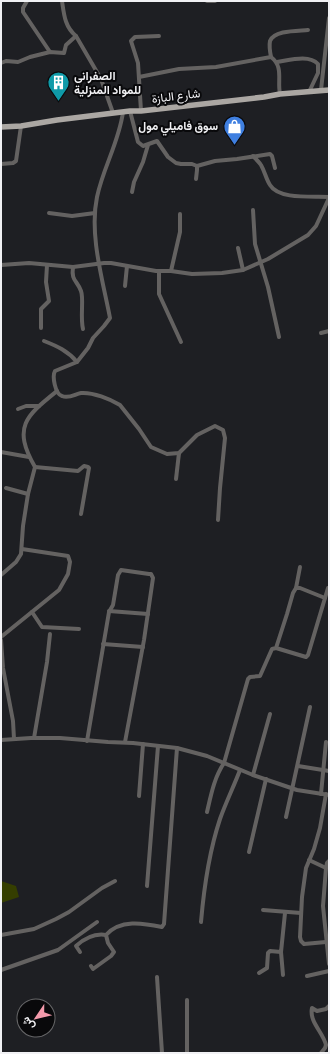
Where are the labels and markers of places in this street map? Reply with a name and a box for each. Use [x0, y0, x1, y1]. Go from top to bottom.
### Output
place label: الصفراني للمواد المنزلية [74, 68, 141, 99]
building icon: الصفراني للمواد المنزلية [46, 70, 72, 103]
shop icon: سوق فاميلي مول [221, 113, 247, 146]
place label: سوق فاميلي مول [138, 118, 218, 136]

